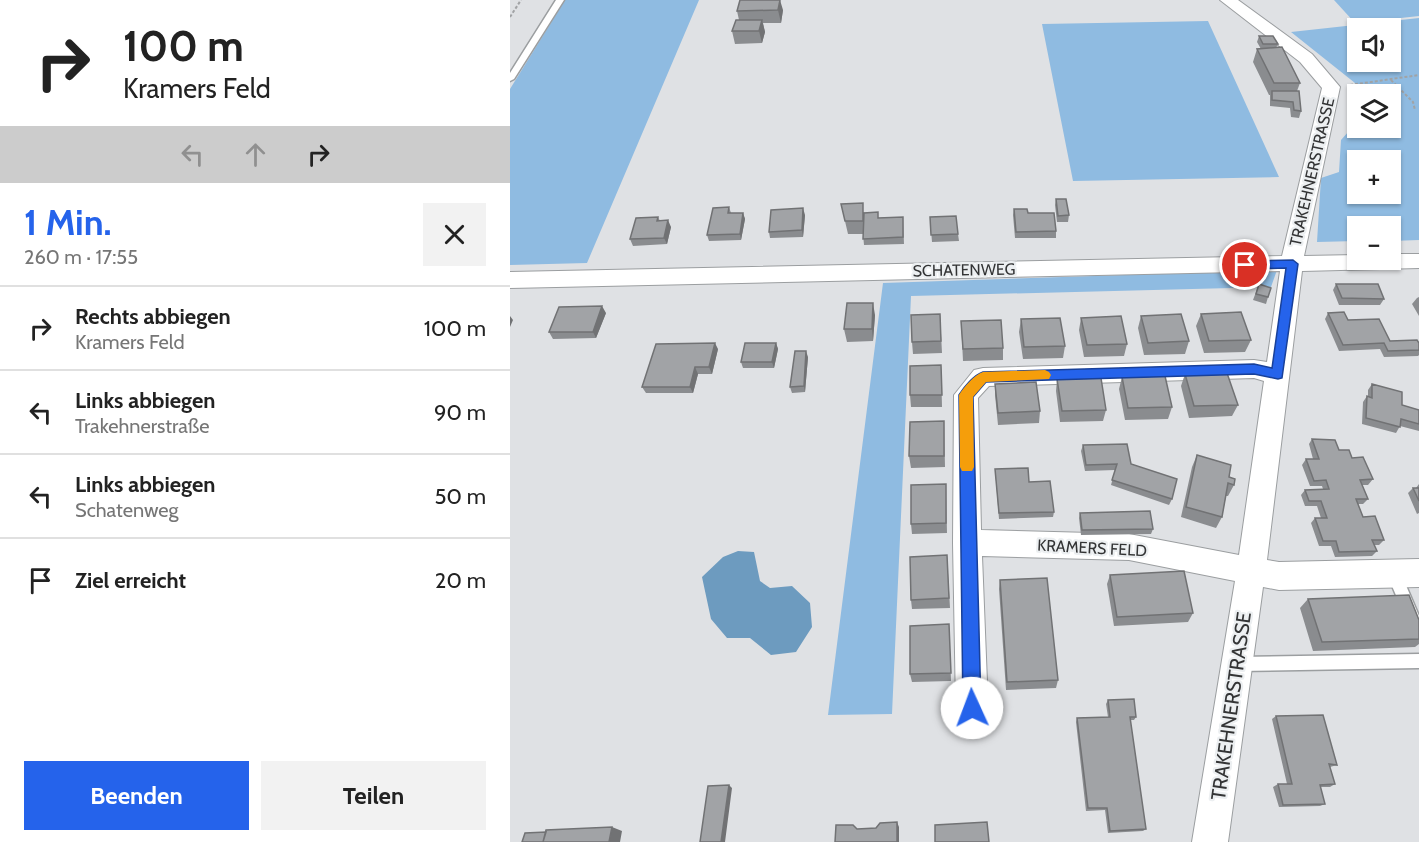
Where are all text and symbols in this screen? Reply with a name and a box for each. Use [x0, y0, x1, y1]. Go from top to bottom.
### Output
map controls [1347, 18, 1401, 270]
button: sound [1347, 18, 1401, 72]
text: 100 m [123, 20, 244, 72]
icon: right [24, 24, 102, 102]
text: Kramers Feld [123, 72, 271, 105]
button: layers [1347, 84, 1401, 138]
street label: TRAKEHNERSTRASSE [1286, 96, 1338, 248]
icon: left [176, 138, 209, 171]
icon: ahead [239, 138, 272, 171]
icon: right [302, 138, 335, 171]
button: + [1347, 150, 1401, 204]
text: 1 Min. [24, 200, 112, 244]
button: close [423, 203, 486, 266]
button: − [1347, 216, 1401, 270]
pin [1219, 239, 1270, 290]
text: 260 m · 17:55 [24, 245, 138, 269]
icon: arrive [1228, 248, 1261, 281]
street label: SCHATENWEG [912, 260, 1016, 280]
text: Rechts abbiegen [75, 303, 231, 330]
icon: right [24, 312, 57, 345]
text: 100 m [424, 315, 486, 342]
text: Kramers Feld [75, 330, 185, 354]
text: Links abbiegen [75, 387, 215, 414]
icon: left [24, 396, 57, 429]
text: 90 m [434, 399, 486, 426]
text: Trakehnerstraße [75, 414, 210, 438]
text: Links abbiegen [75, 471, 215, 498]
icon: left [24, 480, 57, 513]
text: 50 m [434, 483, 486, 510]
text: Schatenweg [75, 498, 179, 522]
street label: KRAMERS FELD [1037, 536, 1147, 560]
icon: arrive [24, 564, 57, 597]
text: Ziel erreicht [75, 567, 186, 594]
text: 20 m [435, 567, 486, 594]
street label: TRAKEHNERSTRASSE [1206, 610, 1256, 802]
position arrow [940, 676, 1004, 740]
button: Beenden [24, 761, 249, 830]
button: Teilen [261, 761, 486, 830]

